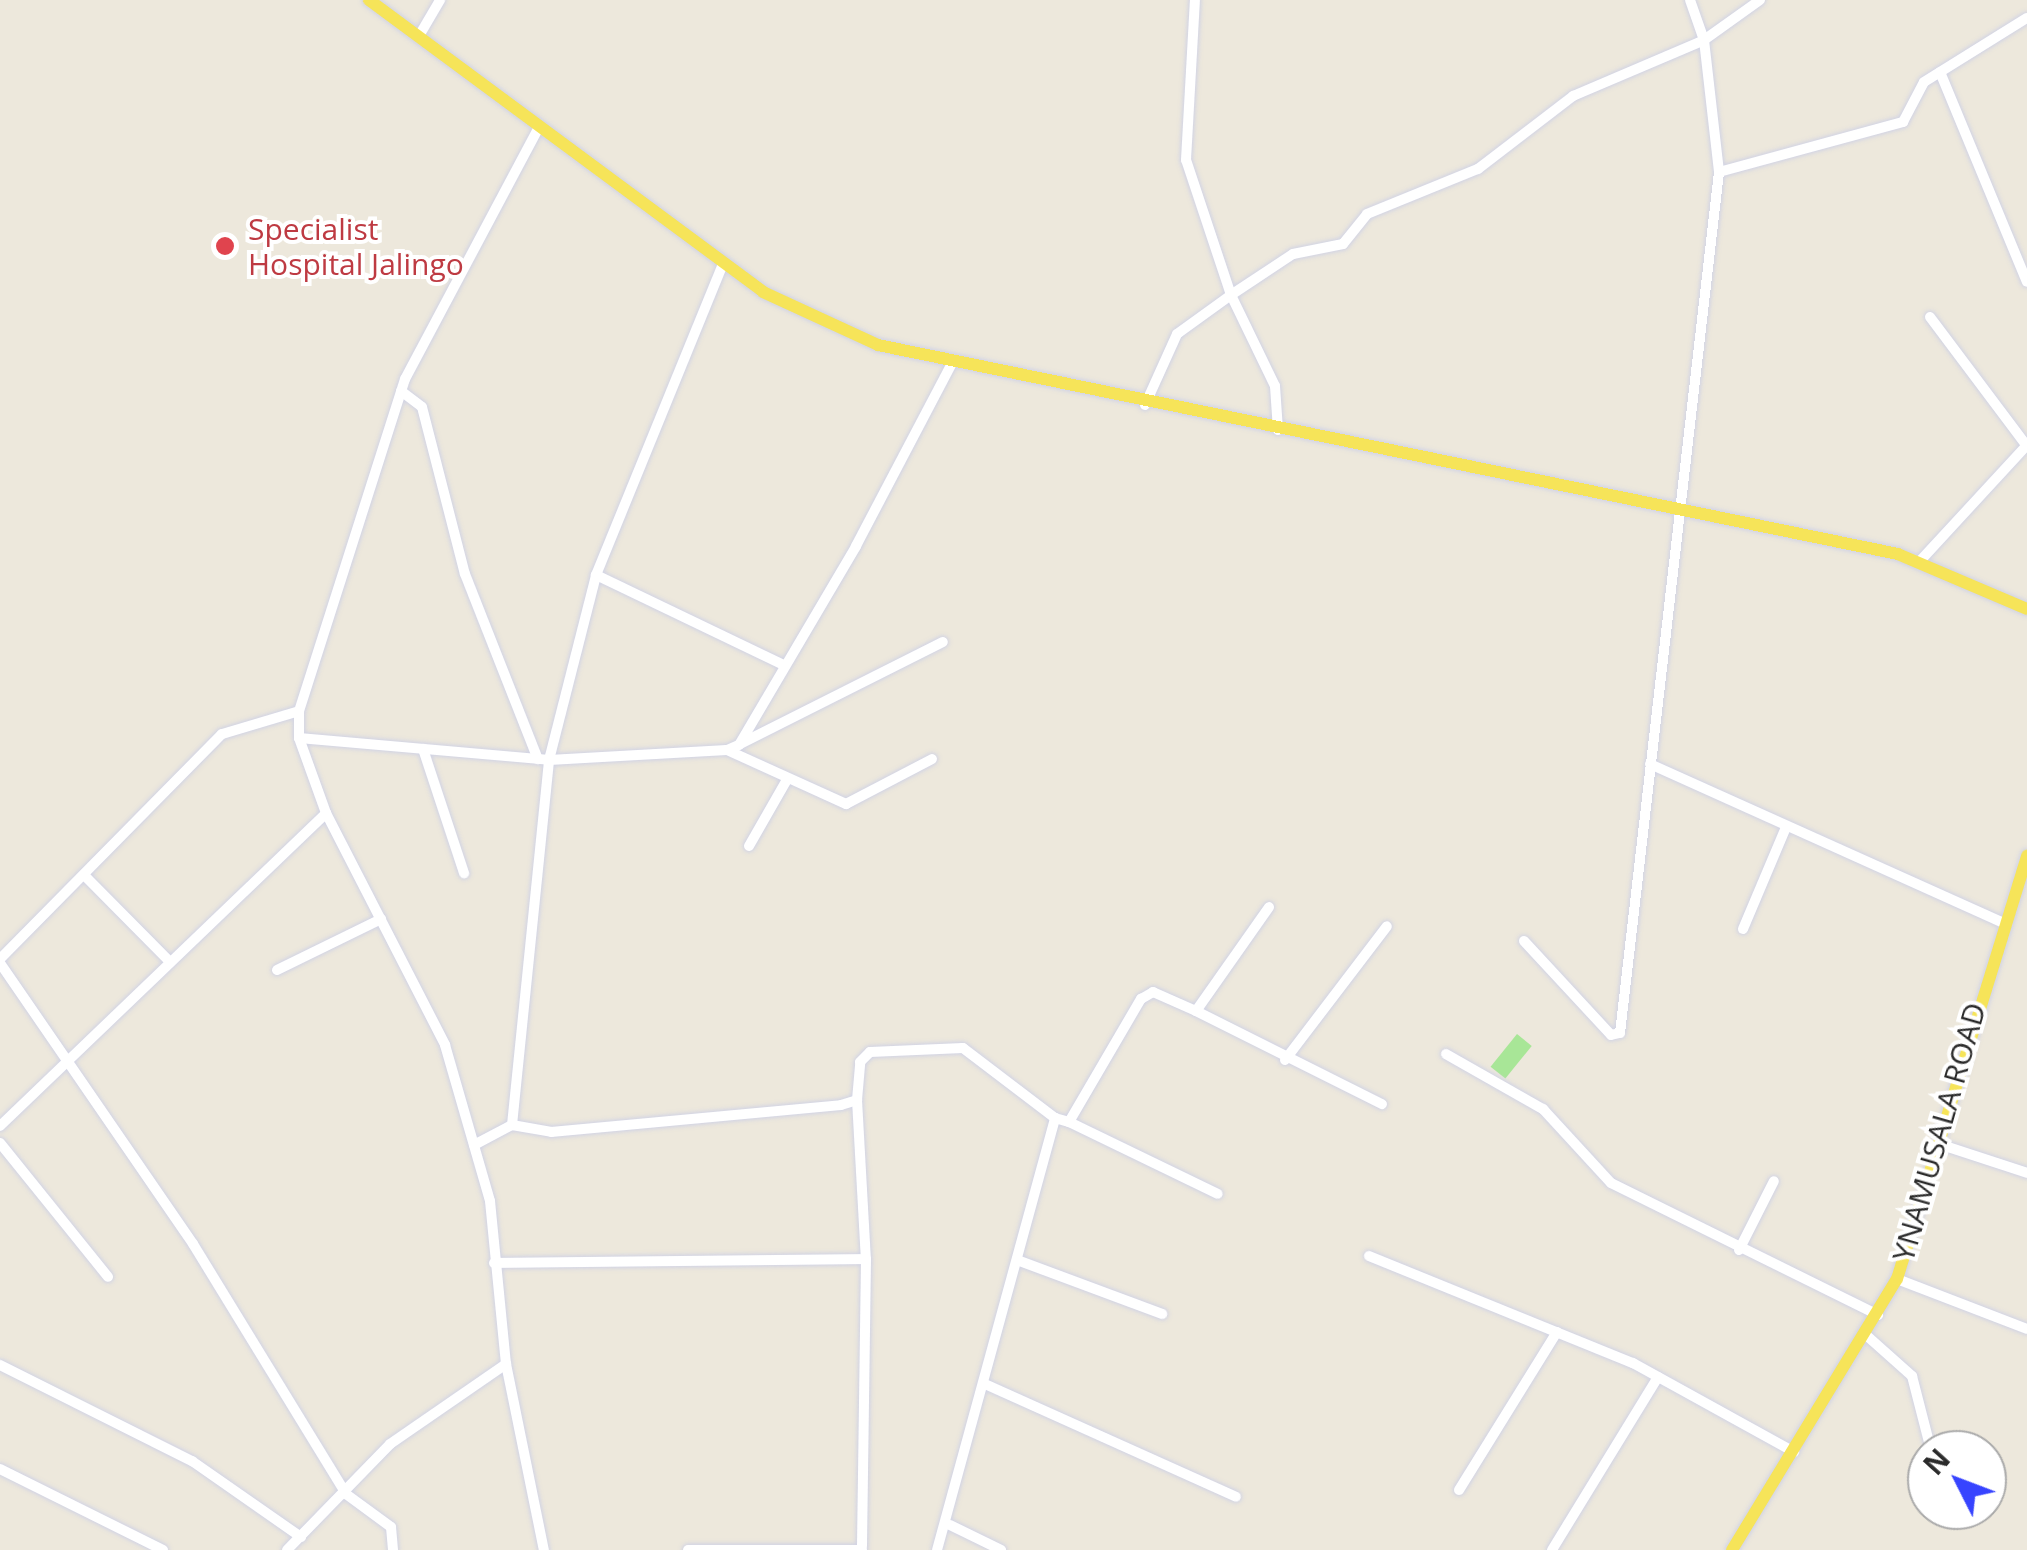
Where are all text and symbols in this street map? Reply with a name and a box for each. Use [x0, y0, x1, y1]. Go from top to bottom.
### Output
place label: Specialist Hospital Jalingo [248, 211, 464, 282]
marker: Specialist Hospital Jalingo [212, 233, 238, 259]
street label: YNAMUSALA ROAD [1885, 998, 1993, 1266]
north arrow [1907, 1430, 2007, 1530]
text: N [1914, 1440, 1958, 1482]

